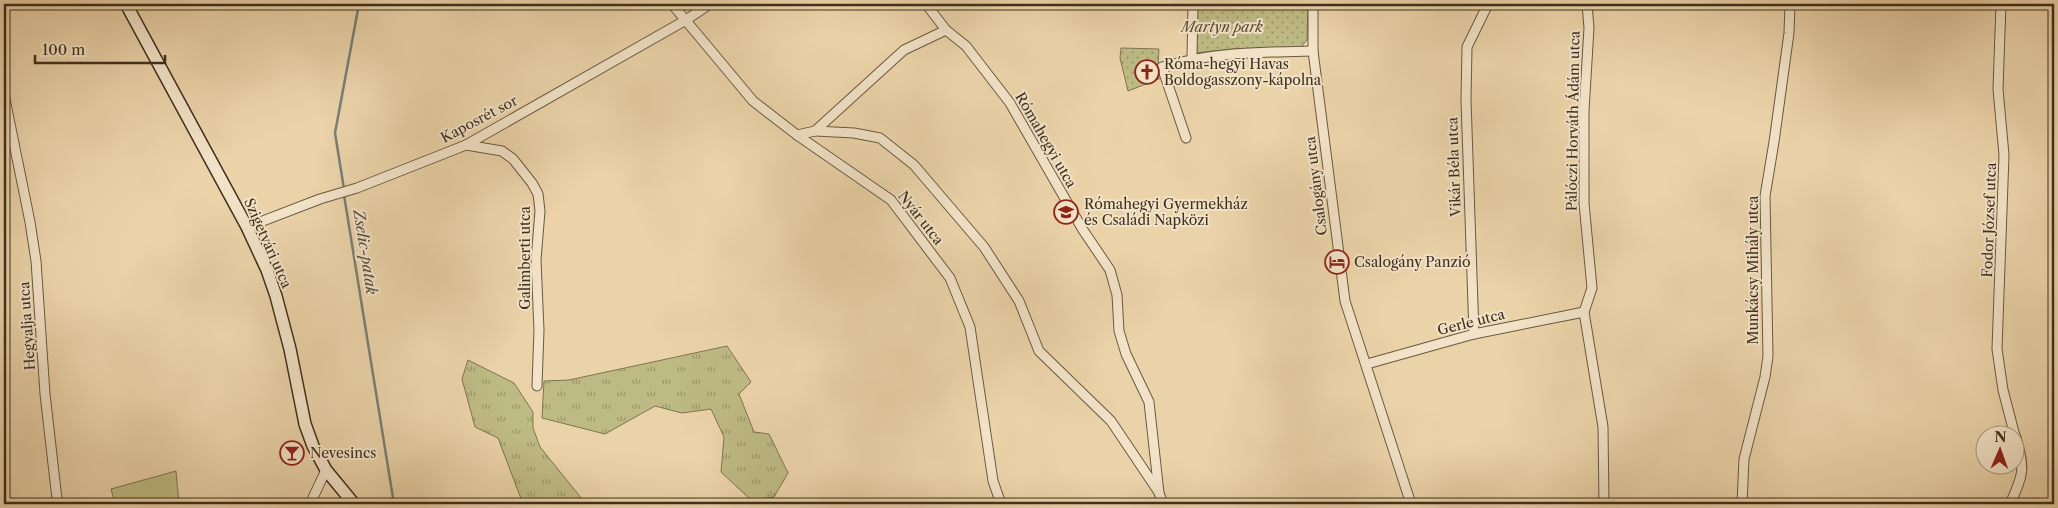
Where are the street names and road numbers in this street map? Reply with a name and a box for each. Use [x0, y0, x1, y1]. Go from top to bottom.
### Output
street label: Pálóczi Horváth Ádám utca [1562, 30, 1584, 211]
street label: Rómahegyi utca [1011, 89, 1081, 191]
street label: Kaposrét sor [438, 91, 521, 147]
street label: Vikár Béla utca [1443, 116, 1465, 218]
street label: Csalogány utca [1301, 135, 1331, 236]
street label: Fodor József utca [1978, 162, 2000, 278]
street label: Nyár utca [894, 187, 948, 249]
street label: Szigetvári utca [240, 195, 296, 291]
street label: Munkácsy Mihály utca [1744, 195, 1762, 344]
street label: Galimberti utca [516, 206, 534, 310]
street label: Hegyalja utca [15, 280, 39, 371]
street label: Gerle utca [1435, 305, 1507, 339]

